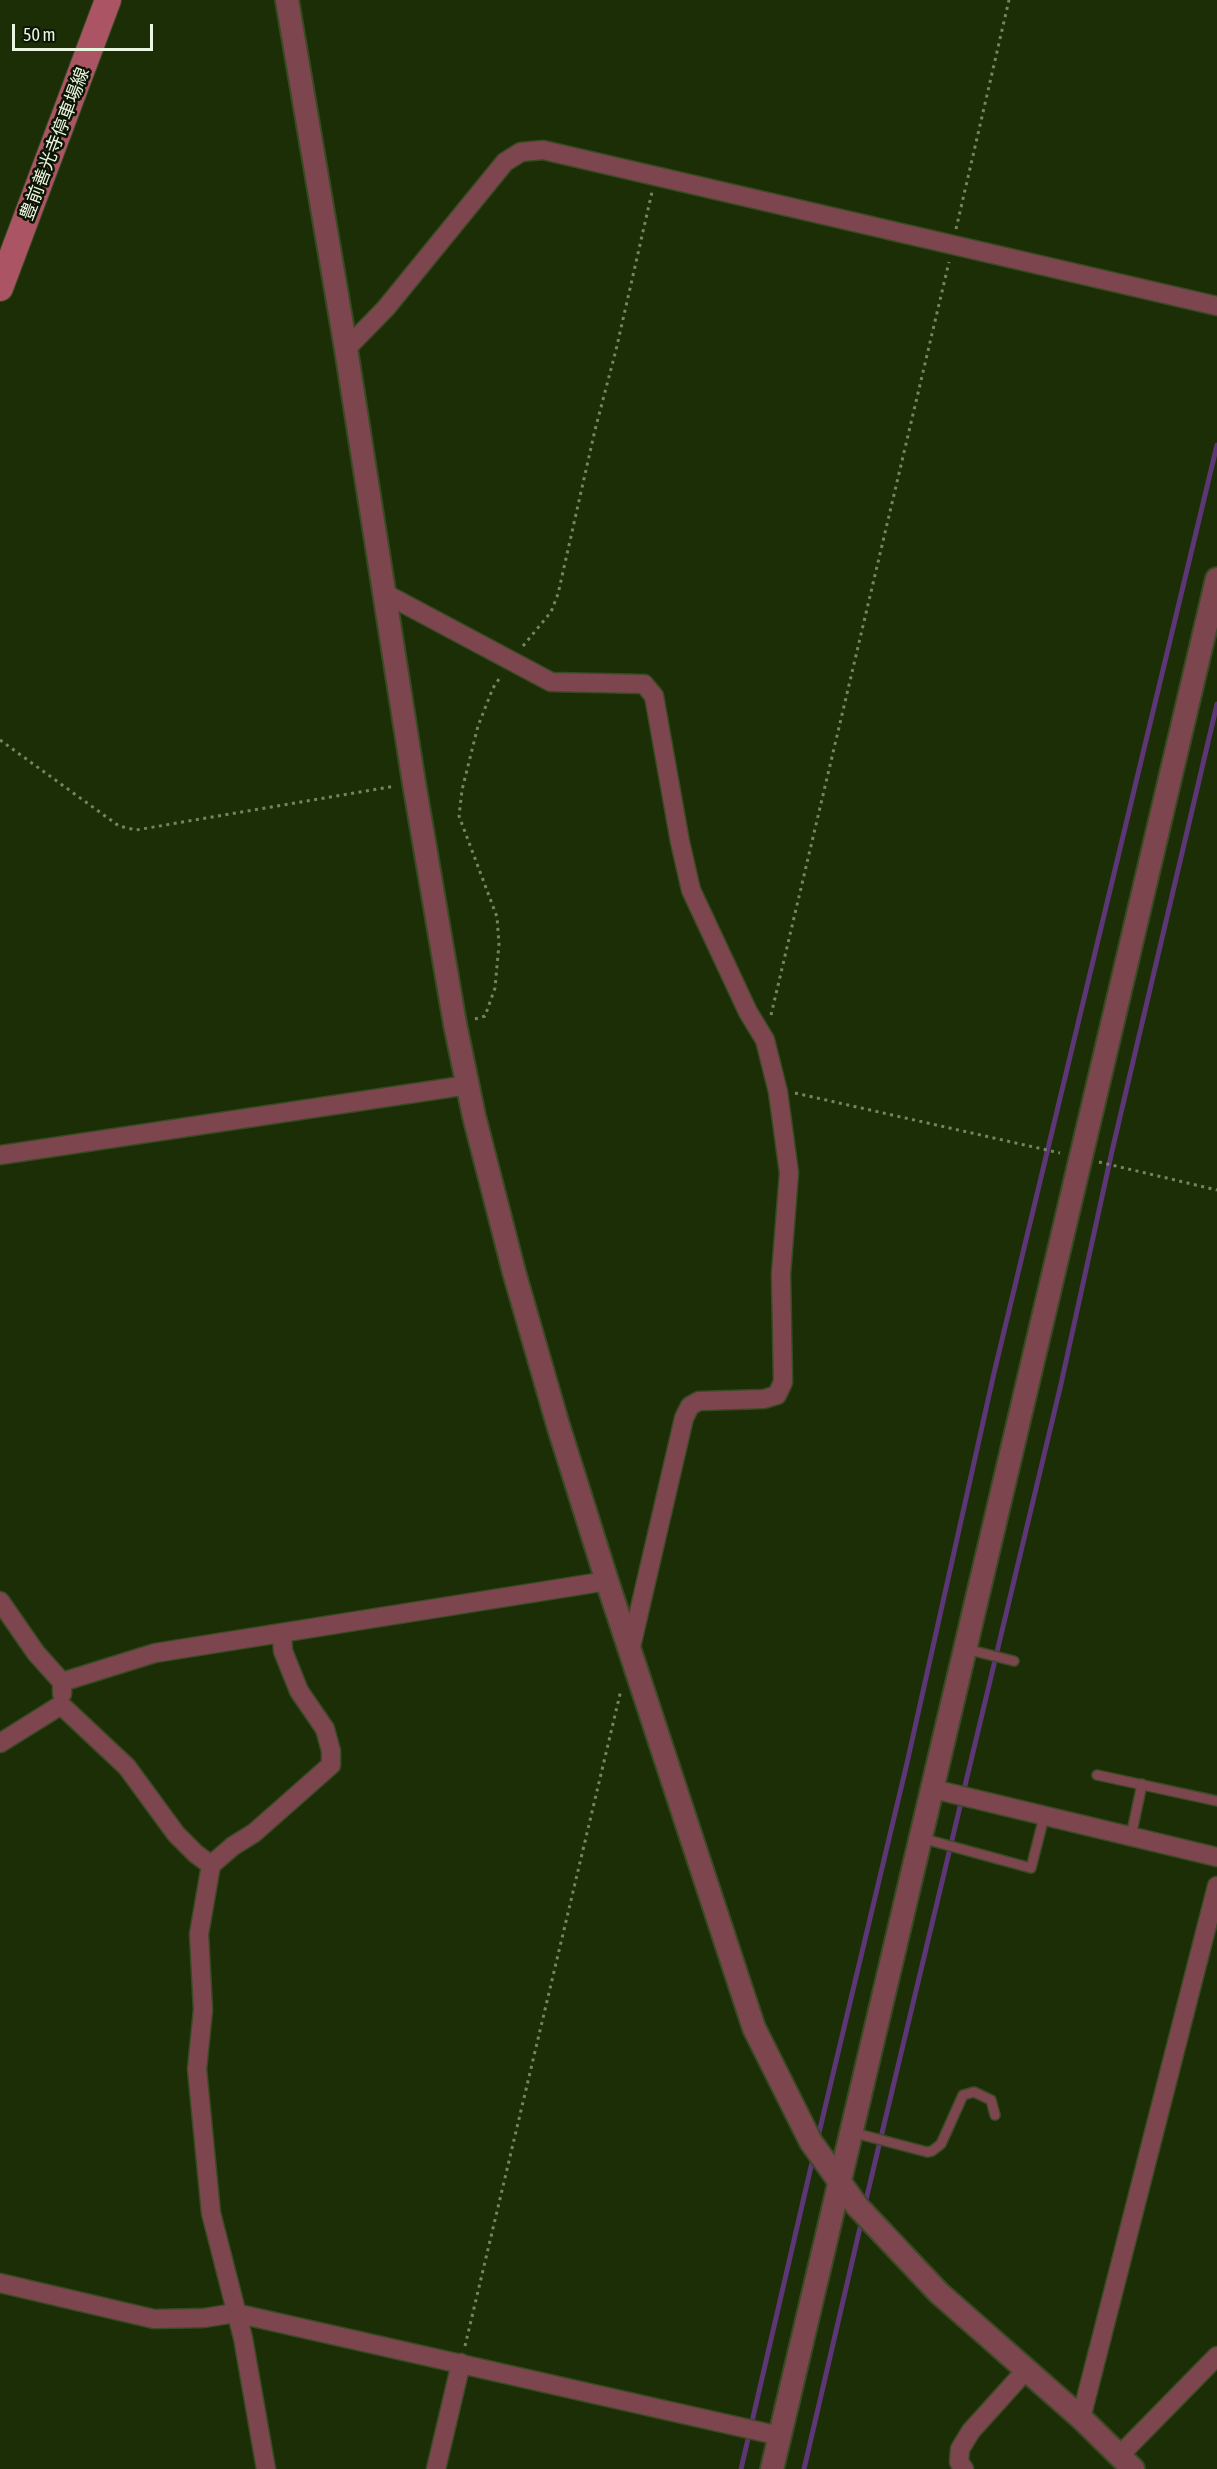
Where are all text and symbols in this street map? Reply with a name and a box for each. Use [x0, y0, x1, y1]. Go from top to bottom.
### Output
scale bar [15, 12, 156, 50]
text: 50 m [23, 24, 55, 45]
street label: 豊前善光寺停車場線 [16, 65, 94, 223]

